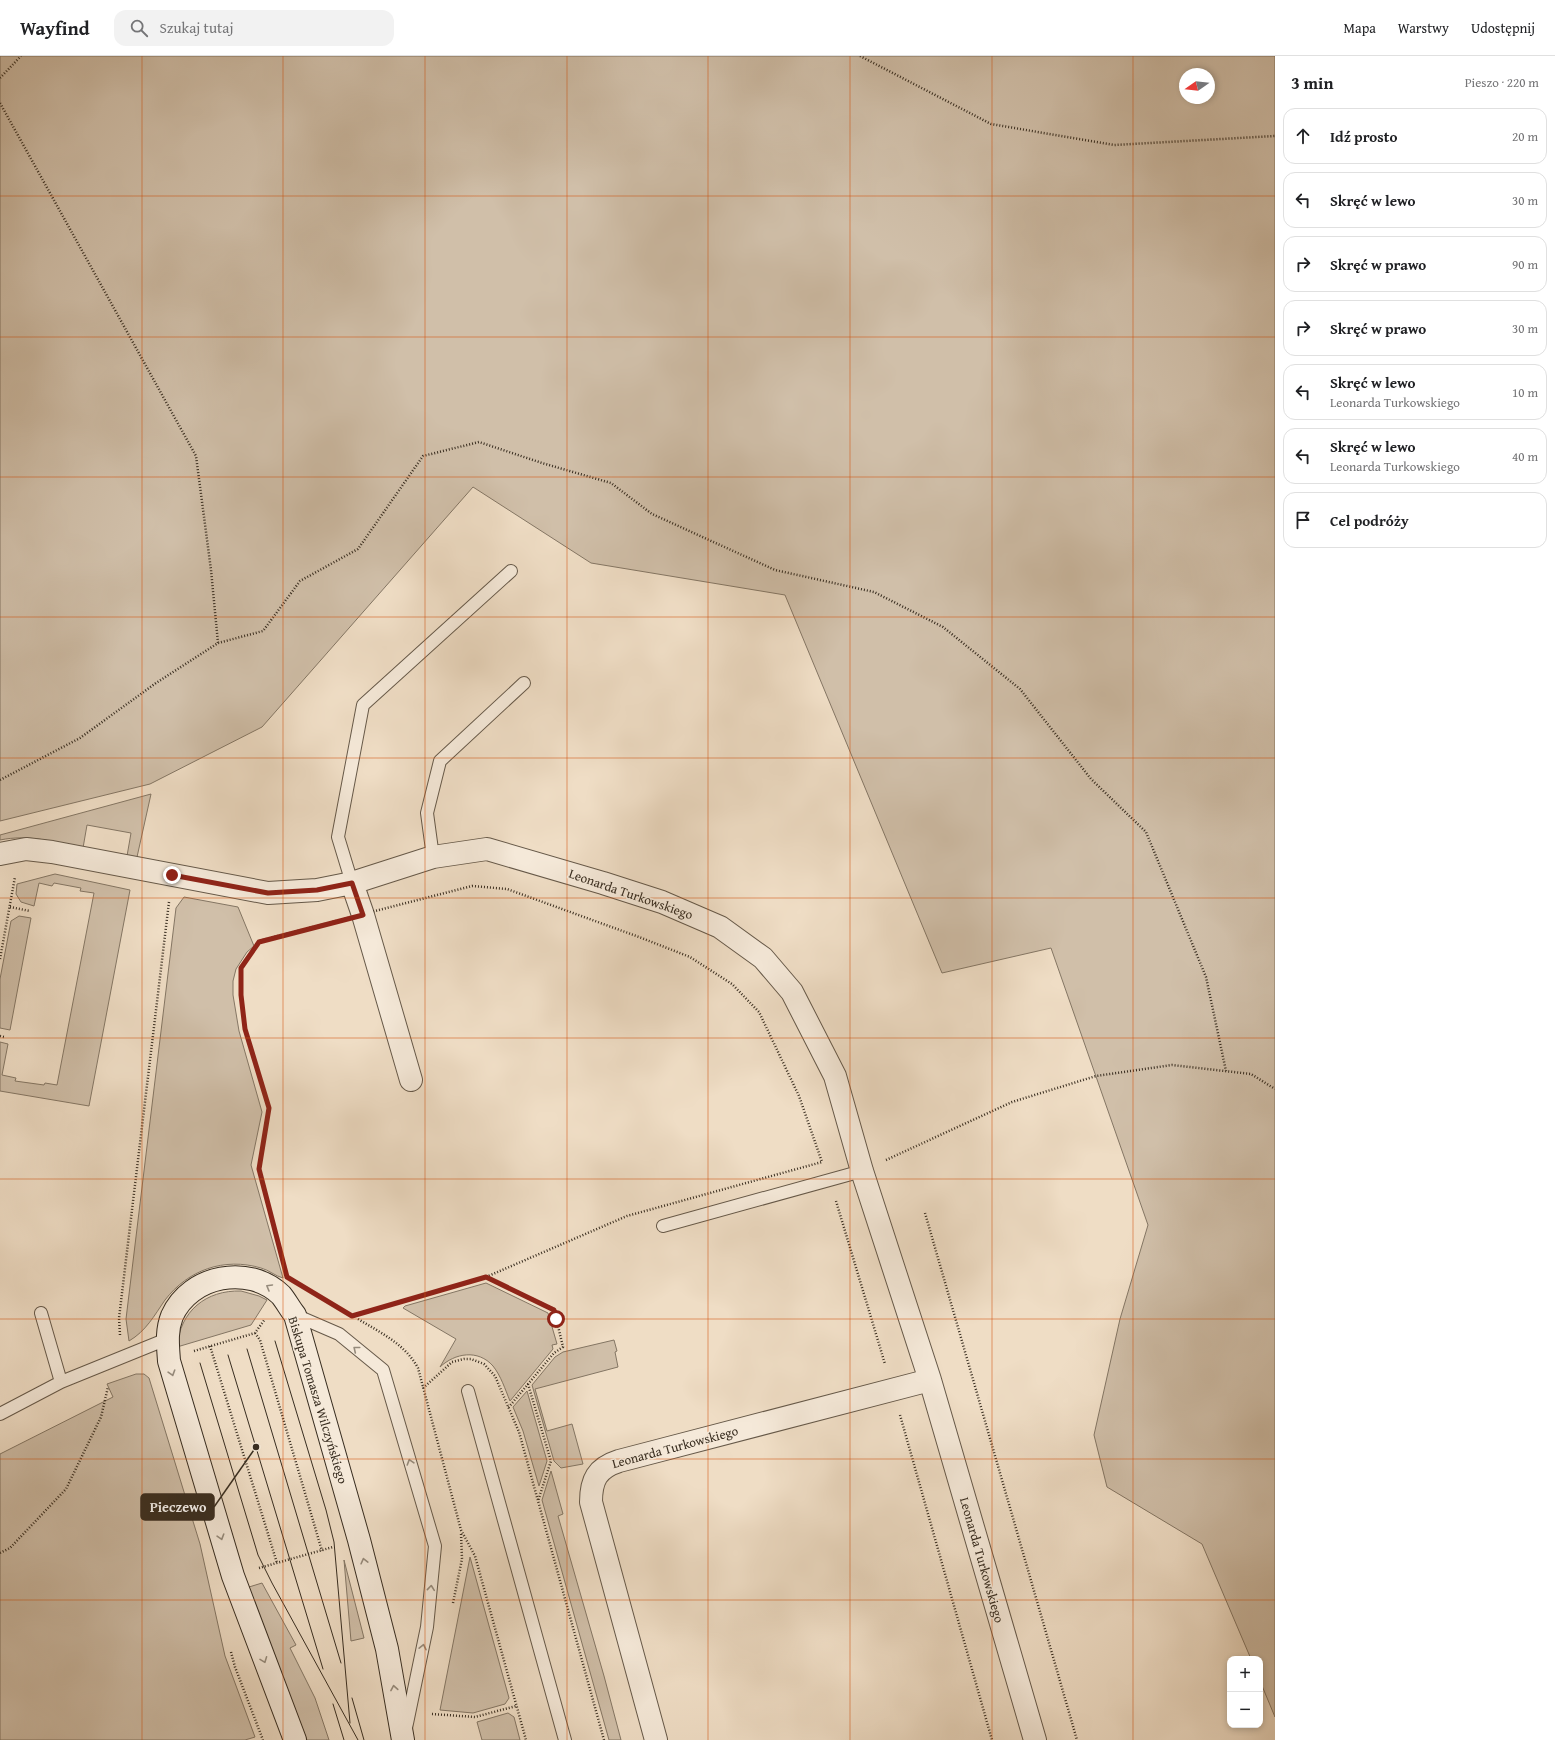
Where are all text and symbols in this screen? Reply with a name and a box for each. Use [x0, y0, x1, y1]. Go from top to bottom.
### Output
search box [114, 10, 394, 46]
text: Wayfind [20, 14, 90, 42]
icon: search [128, 17, 150, 39]
text: Szukaj tutaj [160, 17, 233, 38]
text: Mapa [1344, 18, 1376, 38]
text: Warstwy [1398, 18, 1449, 38]
text: Udostępnij [1471, 18, 1535, 38]
north arrow [1179, 68, 1215, 104]
text: 3 min [1291, 70, 1333, 95]
text: Pieszo · 220 m [1465, 73, 1539, 92]
icon: ahead [1292, 125, 1314, 147]
text: Idź prosto [1330, 126, 1397, 147]
text: 20 m [1512, 127, 1538, 146]
icon: left [1292, 189, 1314, 211]
text: Skręć w lewo [1330, 190, 1416, 211]
text: 30 m [1512, 191, 1538, 210]
icon: right [1292, 253, 1314, 275]
text: Skręć w prawo [1330, 254, 1426, 275]
text: 90 m [1512, 255, 1538, 274]
icon: right [1292, 317, 1314, 339]
text: Skręć w prawo [1330, 318, 1426, 339]
text: 30 m [1512, 319, 1538, 338]
text: Skręć w lewo [1330, 372, 1416, 393]
icon: left [1292, 381, 1314, 403]
text: 10 m [1512, 383, 1538, 402]
text: Leonarda Turkowskiego [1330, 393, 1460, 412]
text: Skręć w lewo [1330, 436, 1416, 457]
icon: left [1292, 445, 1314, 467]
text: 40 m [1512, 447, 1538, 466]
text: Leonarda Turkowskiego [1330, 457, 1460, 476]
icon: arrive [1292, 509, 1314, 531]
text: Cel podróży [1330, 510, 1409, 531]
street label: Leonarda Turkowskiego [566, 864, 696, 924]
route end [163, 866, 181, 884]
one-way arrow [266, 1285, 273, 1292]
route start [547, 1310, 565, 1328]
street label: Biskupa Tomasza Wilczyńskiego [283, 1314, 353, 1486]
one-way arrow [354, 1346, 361, 1353]
one-way arrow [167, 1369, 176, 1376]
street label: Leonarda Turkowskiego [610, 1421, 741, 1473]
one-way arrow [406, 1459, 415, 1466]
callout: Pieczewo [141, 1494, 214, 1520]
street label: Leonarda Turkowskiego [955, 1495, 1009, 1625]
text: Pieczewo [150, 1497, 207, 1517]
one-way arrow [216, 1534, 225, 1541]
one-way arrow [361, 1558, 369, 1565]
one-way arrow [426, 1585, 435, 1591]
one-way arrow [418, 1644, 426, 1650]
one-way arrow [260, 1656, 268, 1663]
map controls [1227, 1656, 1263, 1728]
button: + [1227, 1656, 1263, 1692]
one-way arrow [390, 1685, 399, 1691]
button: − [1227, 1692, 1263, 1728]

